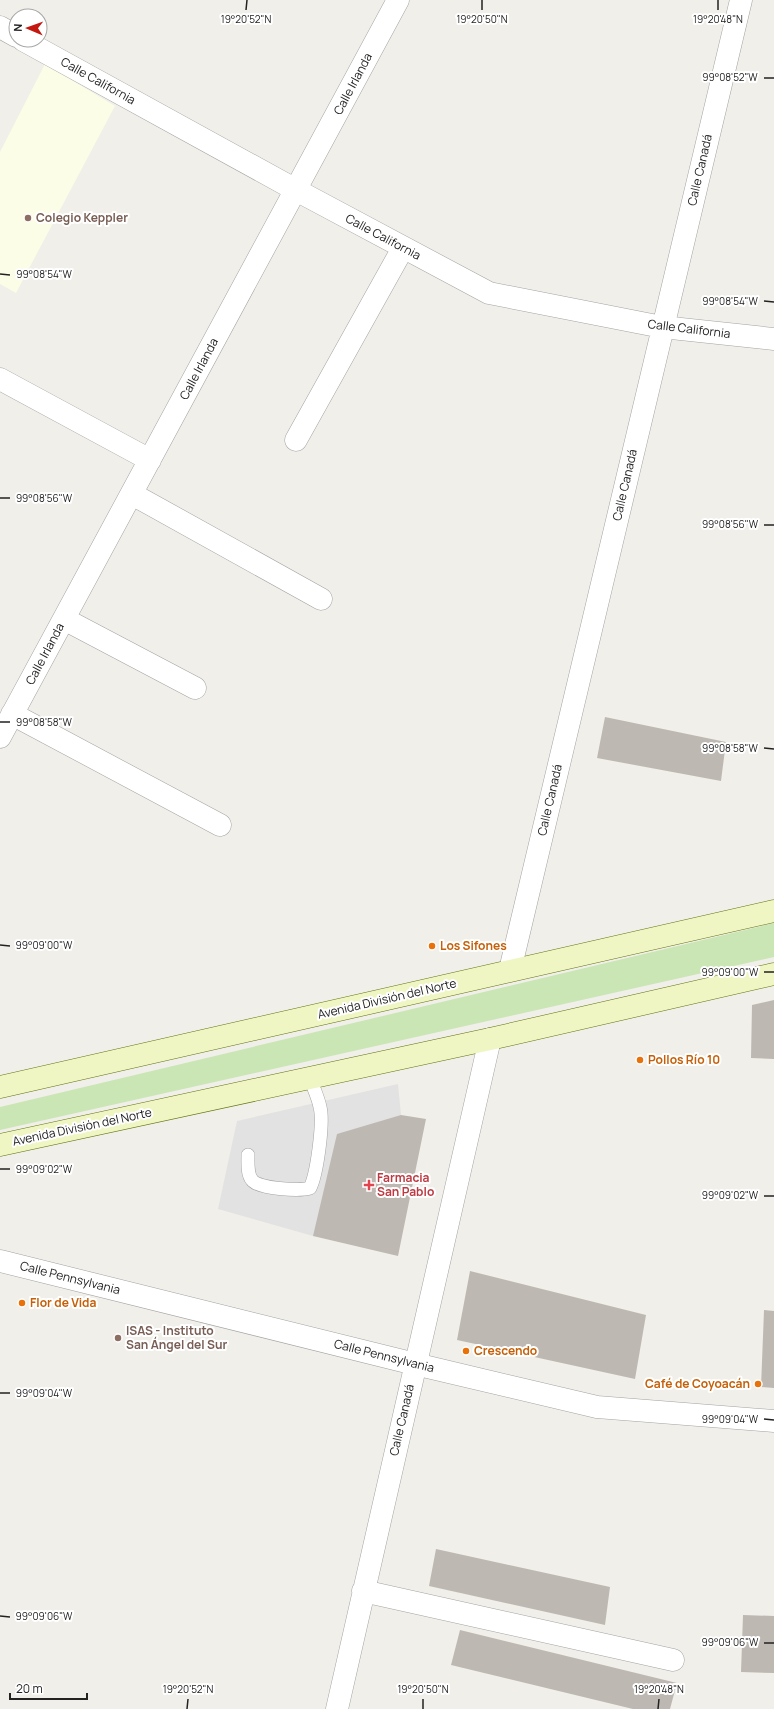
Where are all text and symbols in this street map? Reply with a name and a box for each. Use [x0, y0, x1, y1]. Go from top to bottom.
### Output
north arrow [8, 8, 48, 48]
text: 19°20'52"N [221, 12, 271, 26]
text: 19°20'50"N [456, 12, 508, 26]
text: 19°20'48"N [693, 12, 743, 26]
text: N [10, 23, 25, 32]
street label: Calle Irlanda [329, 50, 376, 118]
street label: Calle California [58, 53, 139, 108]
text: 99°08'52"W [702, 70, 758, 84]
street label: Calle Canadá [683, 132, 716, 207]
place label: Colegio Keppler [36, 209, 128, 226]
street label: Calle California [343, 210, 424, 264]
marker: Colegio Keppler [23, 213, 33, 223]
text: 99°08'54"W [16, 267, 72, 281]
text: 99°08'54"W [702, 294, 758, 308]
street label: Calle California [647, 315, 731, 342]
street label: Calle Irlanda [175, 335, 222, 403]
street label: Calle Canadá [608, 447, 641, 522]
text: 99°08'56"W [16, 491, 73, 505]
text: 99°08'56"W [702, 517, 759, 531]
street label: Calle Irlanda [21, 620, 68, 688]
text: 99°08'58"W [16, 715, 73, 729]
text: 99°08'58"W [702, 741, 759, 755]
street label: Calle Canadá [533, 762, 566, 837]
place label: Los Sifones [440, 937, 507, 954]
text: 99°09'00"W [16, 938, 73, 952]
marker: Los Sifones [427, 941, 437, 951]
text: 99°09'00"W [702, 965, 759, 979]
street label: Avenida División del Norte [316, 974, 458, 1023]
place label: Pollos Río 10 [648, 1051, 720, 1068]
marker: Pollos Río 10 [635, 1055, 645, 1065]
street label: Avenida División del Norte [11, 1103, 153, 1150]
text: 99°09'02"W [16, 1162, 73, 1176]
place label: Farmacia San Pablo [377, 1169, 434, 1200]
marker: Farmacia San Pablo [364, 1180, 374, 1190]
text: 99°09'02"W [702, 1188, 759, 1202]
street label: Calle Pennsylvania [18, 1257, 122, 1298]
place label: Flor de Vida [30, 1294, 96, 1311]
marker: Flor de Vida [17, 1298, 27, 1308]
place label: ISAS - Instituto San Ángel del Sur [126, 1322, 227, 1353]
marker: ISAS - Instituto San Ángel del Sur [113, 1333, 123, 1343]
street label: Calle Pennsylvania [332, 1335, 436, 1376]
place label: Crescendo [474, 1342, 537, 1359]
marker: Crescendo [461, 1346, 471, 1356]
place label: Café de Coyoacán [645, 1375, 750, 1392]
marker: Café de Coyoacán [753, 1379, 763, 1389]
street label: Calle Canadá [385, 1382, 418, 1457]
text: 99°09'04"W [16, 1386, 73, 1400]
text: 99°09'04"W [702, 1412, 759, 1426]
text: 99°09'06"W [16, 1609, 73, 1623]
text: 99°09'06"W [702, 1635, 759, 1649]
scale bar [10, 1675, 87, 1701]
text: 20 m [16, 1680, 43, 1697]
text: 19°20'52"N [163, 1682, 213, 1696]
text: 19°20'50"N [397, 1682, 449, 1696]
text: 19°20'48"N [634, 1682, 684, 1696]

